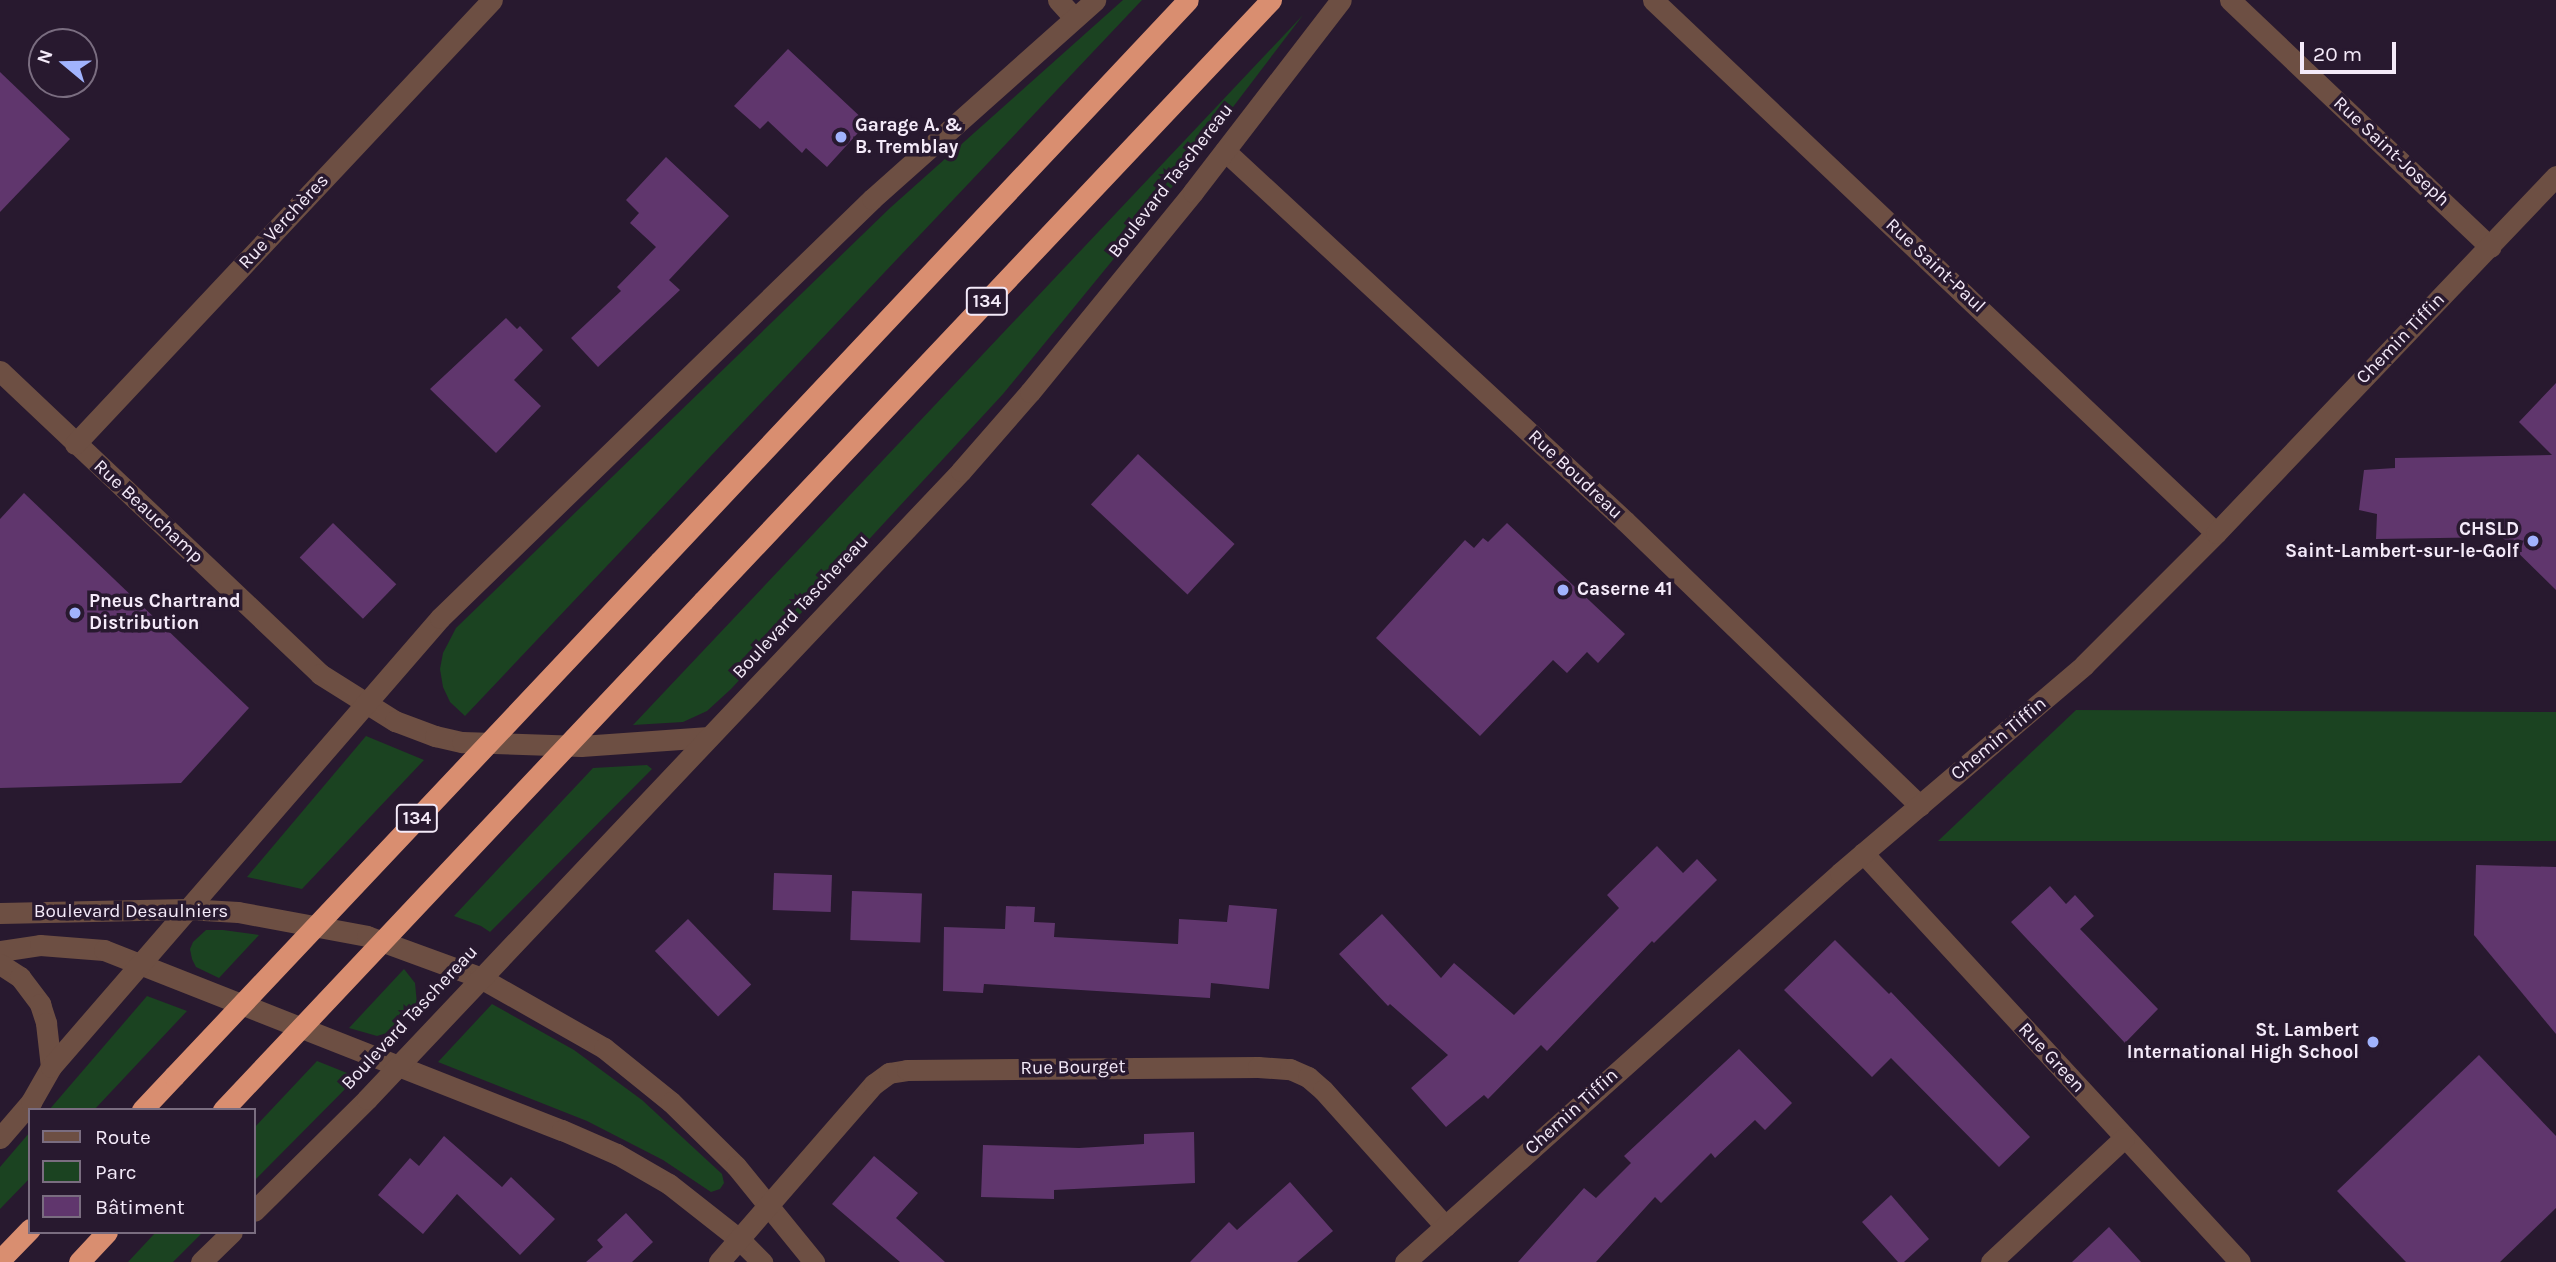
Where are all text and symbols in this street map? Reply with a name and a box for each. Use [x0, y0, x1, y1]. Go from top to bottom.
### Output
north arrow [28, 28, 98, 98]
scale bar [2304, 28, 2400, 72]
text: 20 m [2313, 42, 2362, 66]
text: N [32, 47, 58, 67]
street label: Rue Saint-Joseph [2328, 92, 2454, 212]
street label: Boulevard Taschereau [1104, 99, 1238, 263]
place label: Garage A. & B. Tremblay [855, 115, 963, 159]
marker: Garage A. & B. Tremblay [833, 129, 849, 145]
street label: Rue Verchères [234, 170, 334, 274]
street label: Rue Saint-Paul [1880, 214, 1990, 318]
road number: 134 [964, 286, 1010, 316]
street label: Chemin Tiffin [2352, 289, 2450, 389]
street label: Rue Boudreau [1523, 425, 1627, 525]
street label: Rue Beauchamp [88, 455, 208, 569]
place label: CHSLD Saint-Lambert-sur-le-Golf [2285, 519, 2519, 563]
street label: Boulevard Taschereau [728, 530, 874, 684]
marker: CHSLD Saint-Lambert-sur-le-Golf [2525, 533, 2541, 549]
place label: Caserne 41 [1577, 579, 1672, 601]
marker: Caserne 41 [1555, 582, 1571, 598]
place label: Pneus Chartrand Distribution [89, 591, 241, 635]
marker: Pneus Chartrand Distribution [67, 605, 83, 621]
street label: Chemin Tiffin [1947, 692, 2051, 786]
road number: 134 [394, 804, 440, 832]
street label: Boulevard Desaulniers [34, 901, 228, 923]
street label: Boulevard Taschereau [337, 941, 483, 1095]
street label: Rue Green [2013, 1018, 2089, 1098]
place label: St. Lambert International High School [2127, 1020, 2359, 1064]
marker: St. Lambert International High School [2365, 1034, 2381, 1050]
street label: Rue Bourget [1020, 1056, 1126, 1080]
street label: Chemin Tiffin [1521, 1064, 1623, 1160]
legend [28, 1108, 256, 1234]
text: Route [95, 1125, 151, 1149]
text: Parc [95, 1160, 137, 1184]
text: Bâtiment [95, 1195, 185, 1219]

